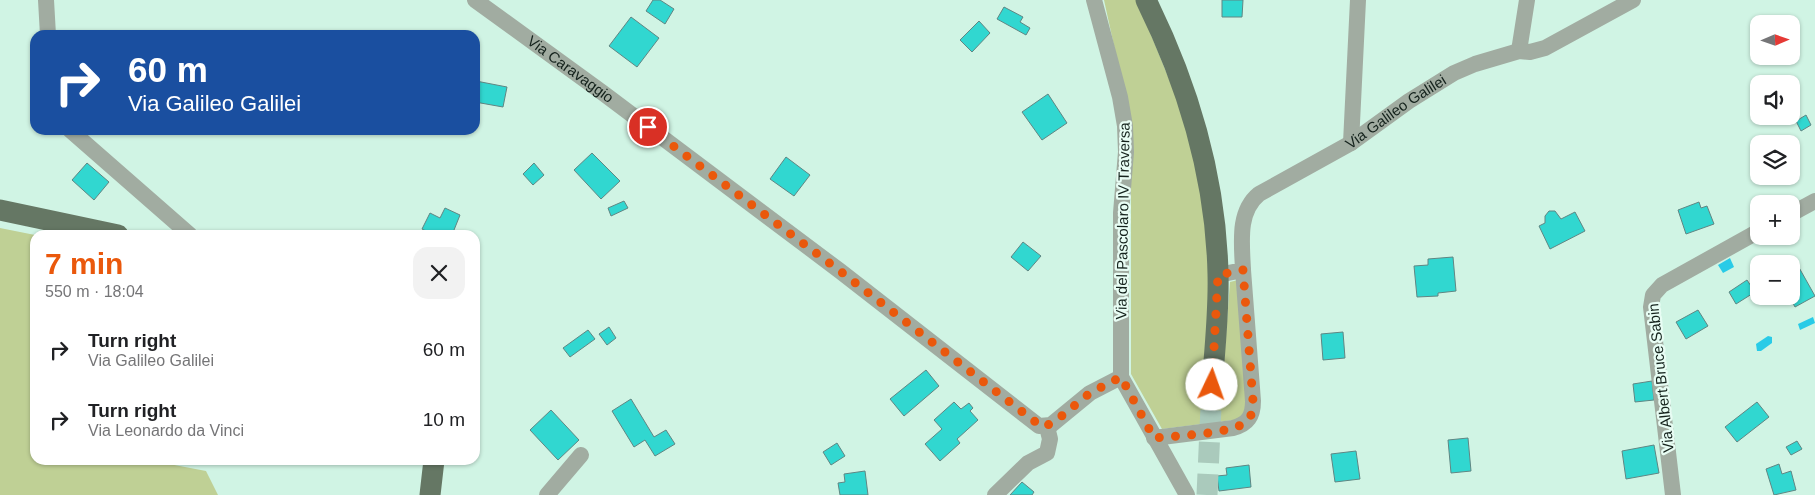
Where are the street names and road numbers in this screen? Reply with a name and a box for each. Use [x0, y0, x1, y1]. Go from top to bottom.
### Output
street label: Via Caravaggio [524, 32, 617, 106]
street label: Via Galileo Galilei [1342, 71, 1449, 152]
street label: Via del Pascolaro IV Traversa [1112, 122, 1133, 320]
street label: Via Albert Bruce Sabin [1644, 303, 1677, 453]

